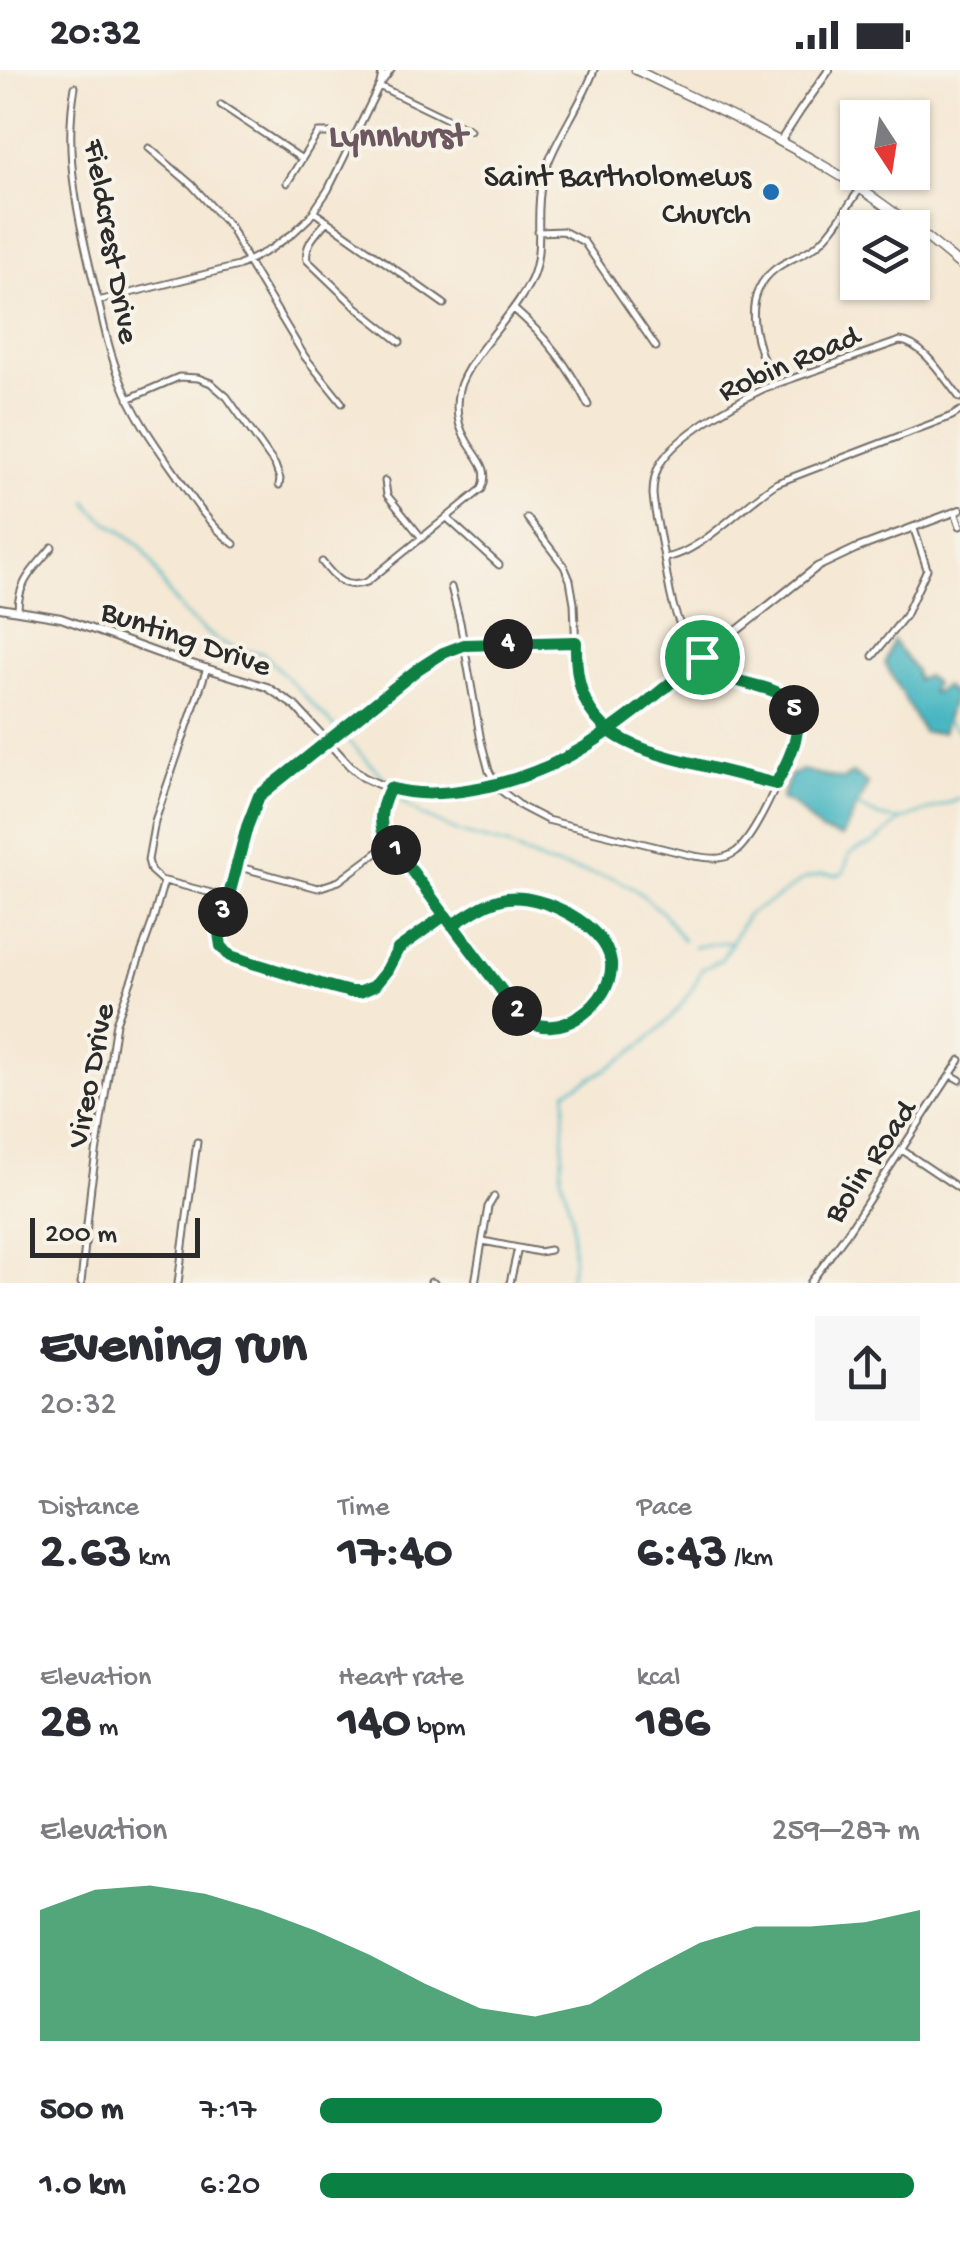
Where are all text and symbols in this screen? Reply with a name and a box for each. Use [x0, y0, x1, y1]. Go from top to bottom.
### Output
text: 20:32 [50, 13, 141, 57]
north arrow [840, 100, 930, 190]
map controls [840, 100, 930, 300]
district label: Lynnhurst [329, 118, 471, 159]
street label: Fieldcrest Drive [72, 136, 146, 347]
place label: Saint Bartholomews Church [484, 160, 752, 235]
marker: Saint Bartholomews Church [760, 181, 782, 203]
button: layers [840, 210, 930, 300]
street label: Robin Road [714, 318, 868, 412]
street label: Bunting Drive [94, 594, 276, 688]
pin [660, 615, 745, 700]
pin: 4 [483, 619, 533, 669]
text: 4 [501, 627, 515, 660]
icon: arrive [675, 630, 730, 685]
pin: 5 [769, 685, 819, 735]
text: 5 [787, 693, 801, 726]
pin: 1 [371, 825, 421, 875]
text: 1 [390, 833, 402, 866]
pin: 3 [198, 887, 248, 937]
text: 3 [216, 895, 230, 928]
pin: 2 [492, 986, 542, 1036]
text: 2 [510, 994, 524, 1027]
street label: Vireo Drive [60, 1000, 126, 1152]
street label: Bolin Road [817, 1092, 928, 1232]
scale bar [30, 1213, 200, 1258]
text: 200 m [45, 1219, 117, 1252]
button: share [815, 1316, 920, 1421]
text: Evening run [40, 1317, 307, 1381]
text: 20:32 [40, 1387, 116, 1425]
text: Distance [40, 1492, 139, 1525]
text: Time [338, 1492, 390, 1525]
text: Pace [637, 1492, 692, 1525]
text: 2.63 [40, 1525, 132, 1584]
text: 17:40 [338, 1525, 452, 1584]
text: 6:43 [637, 1525, 727, 1584]
text: km [132, 1542, 171, 1575]
text: /km [727, 1542, 773, 1575]
text: Elevation [40, 1662, 151, 1695]
text: Heart rate [338, 1662, 464, 1695]
text: kcal [637, 1662, 680, 1695]
text: 28 [40, 1695, 92, 1754]
text: 140 [338, 1695, 411, 1754]
text: 186 [637, 1695, 710, 1754]
text: m [92, 1712, 118, 1745]
text: bpm [411, 1712, 466, 1745]
text: Elevation [40, 1813, 167, 1851]
text: 259–287 m [772, 1813, 920, 1851]
text: 500 m [40, 2092, 123, 2130]
text: 7:17 [200, 2092, 256, 2130]
text: 1.0 km [40, 2167, 126, 2205]
text: 6:20 [200, 2167, 260, 2205]

